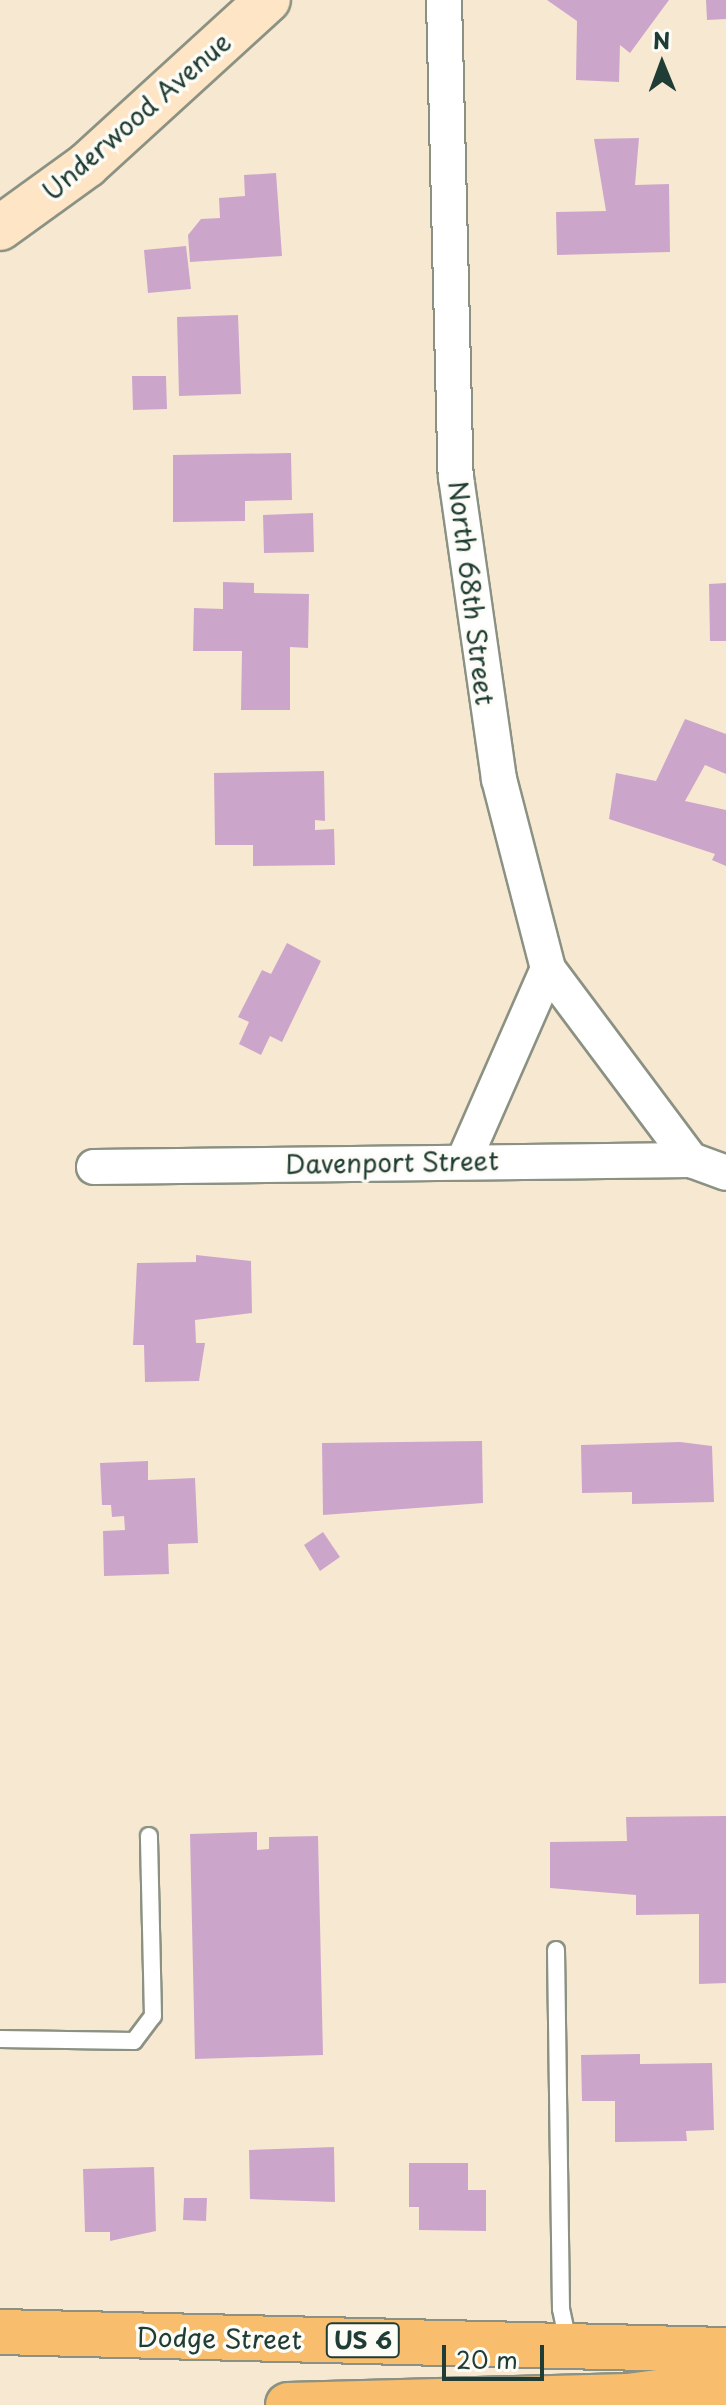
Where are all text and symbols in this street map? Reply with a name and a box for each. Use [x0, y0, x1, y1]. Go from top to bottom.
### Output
text: N [653, 23, 671, 56]
north arrow [622, 24, 702, 104]
street label: Underwood Avenue [36, 26, 236, 206]
street label: North 68th Street [443, 478, 501, 708]
street label: Davenport Street [284, 1145, 500, 1179]
road number: US 6 [325, 2320, 401, 2360]
street label: Dodge Street [136, 2321, 302, 2355]
scale bar [446, 2329, 548, 2379]
text: 20 m [456, 2341, 518, 2377]

